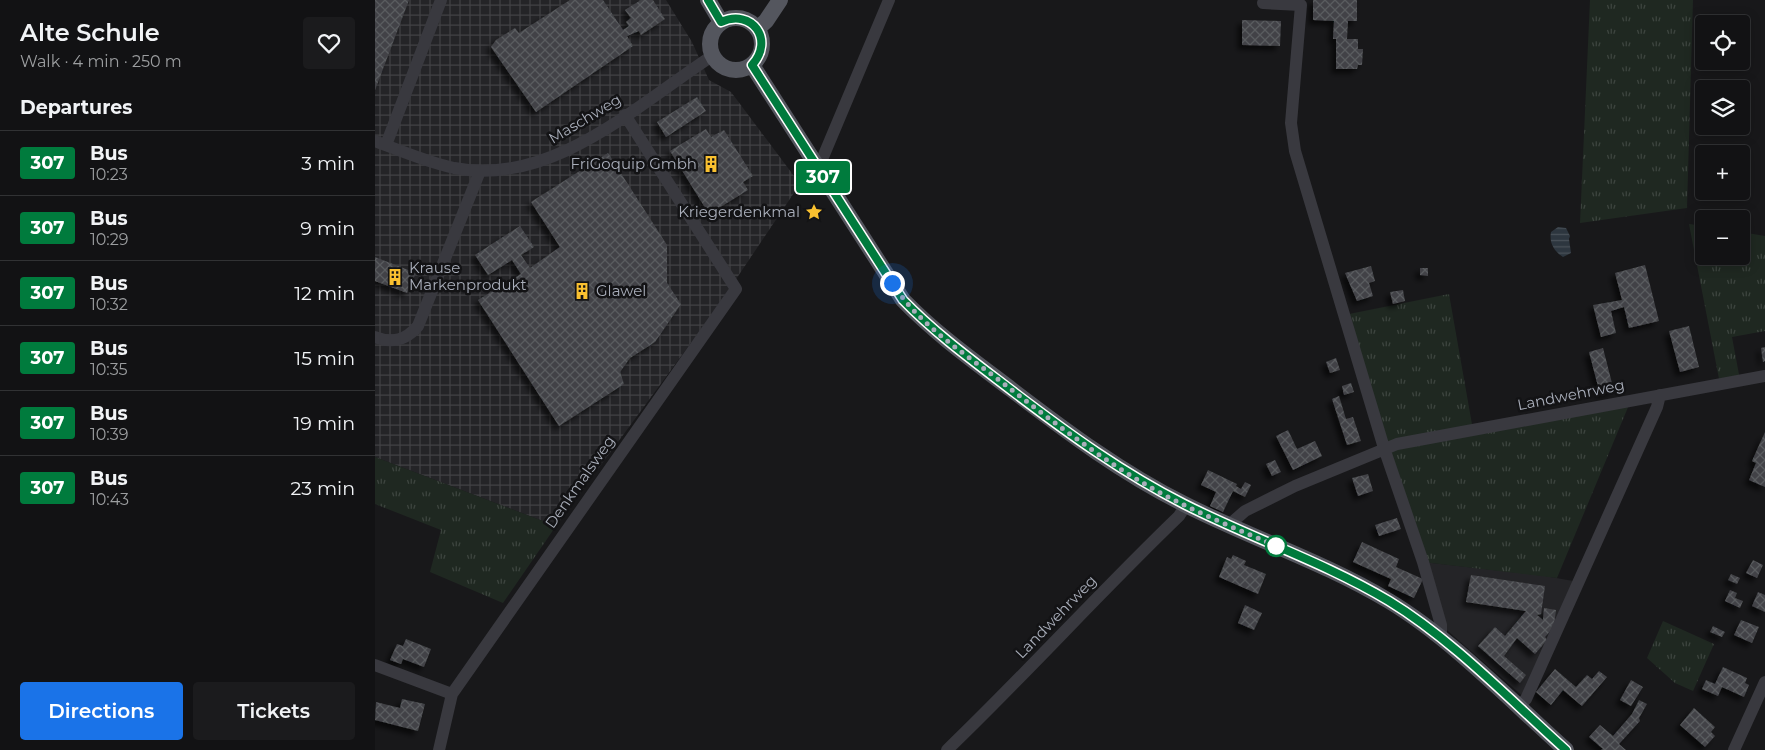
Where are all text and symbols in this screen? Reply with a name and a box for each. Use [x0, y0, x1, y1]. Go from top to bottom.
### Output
map controls [1695, 15, 1750, 265]
button: locate [1695, 15, 1750, 70]
button: heart [303, 17, 355, 69]
text: Alte Schule [20, 18, 160, 47]
text: Walk · 4 min · 250 m [20, 52, 182, 71]
button: layers [1695, 80, 1750, 135]
street label: Maschweg [545, 90, 624, 148]
text: Departures [20, 96, 132, 119]
text: Bus [90, 142, 128, 165]
button: + [1695, 145, 1750, 200]
text: 307 [31, 152, 64, 174]
text: 3 min [301, 152, 355, 175]
place label: FriGoquip Gmbh [571, 154, 697, 173]
building icon: FriGoquip Gmbh [701, 154, 721, 174]
line badge: 307 [794, 161, 852, 193]
text: 10:23 [90, 165, 128, 184]
text: 307 [806, 166, 840, 188]
place label: Kriegerdenkmal [678, 202, 800, 221]
place icon: Kriegerdenkmal [804, 202, 824, 222]
text: Bus [90, 207, 128, 230]
button: − [1695, 210, 1750, 265]
text: 307 [31, 217, 64, 239]
text: 9 min [300, 217, 355, 240]
text: 10:29 [90, 230, 129, 249]
place label: Krause Markenprodukt [409, 258, 527, 294]
building icon: Krause Markenprodukt [385, 267, 405, 287]
your location [880, 271, 905, 296]
text: Bus [90, 272, 128, 295]
building icon: Glawel [572, 281, 592, 301]
place label: Glawel [596, 281, 646, 300]
text: 307 [31, 282, 64, 304]
text: 12 min [294, 282, 355, 305]
text: 10:32 [90, 295, 128, 314]
text: Bus [90, 337, 128, 360]
text: 307 [31, 347, 64, 369]
text: 15 min [294, 347, 355, 370]
text: 10:35 [90, 360, 128, 379]
street label: Landwehrweg [1516, 375, 1626, 414]
text: Bus [90, 402, 128, 425]
text: 307 [31, 412, 64, 434]
text: 19 min [293, 412, 355, 435]
text: 10:39 [90, 425, 129, 444]
street label: Denkmalsweg [541, 432, 619, 532]
text: Bus [90, 467, 128, 490]
text: 307 [31, 477, 64, 499]
text: 23 min [290, 477, 355, 500]
text: 10:43 [90, 490, 129, 509]
unlabelled marker [1265, 535, 1287, 557]
street label: Landwehrweg [1011, 571, 1100, 662]
button: Directions [20, 682, 183, 740]
button: Tickets [193, 682, 355, 740]

